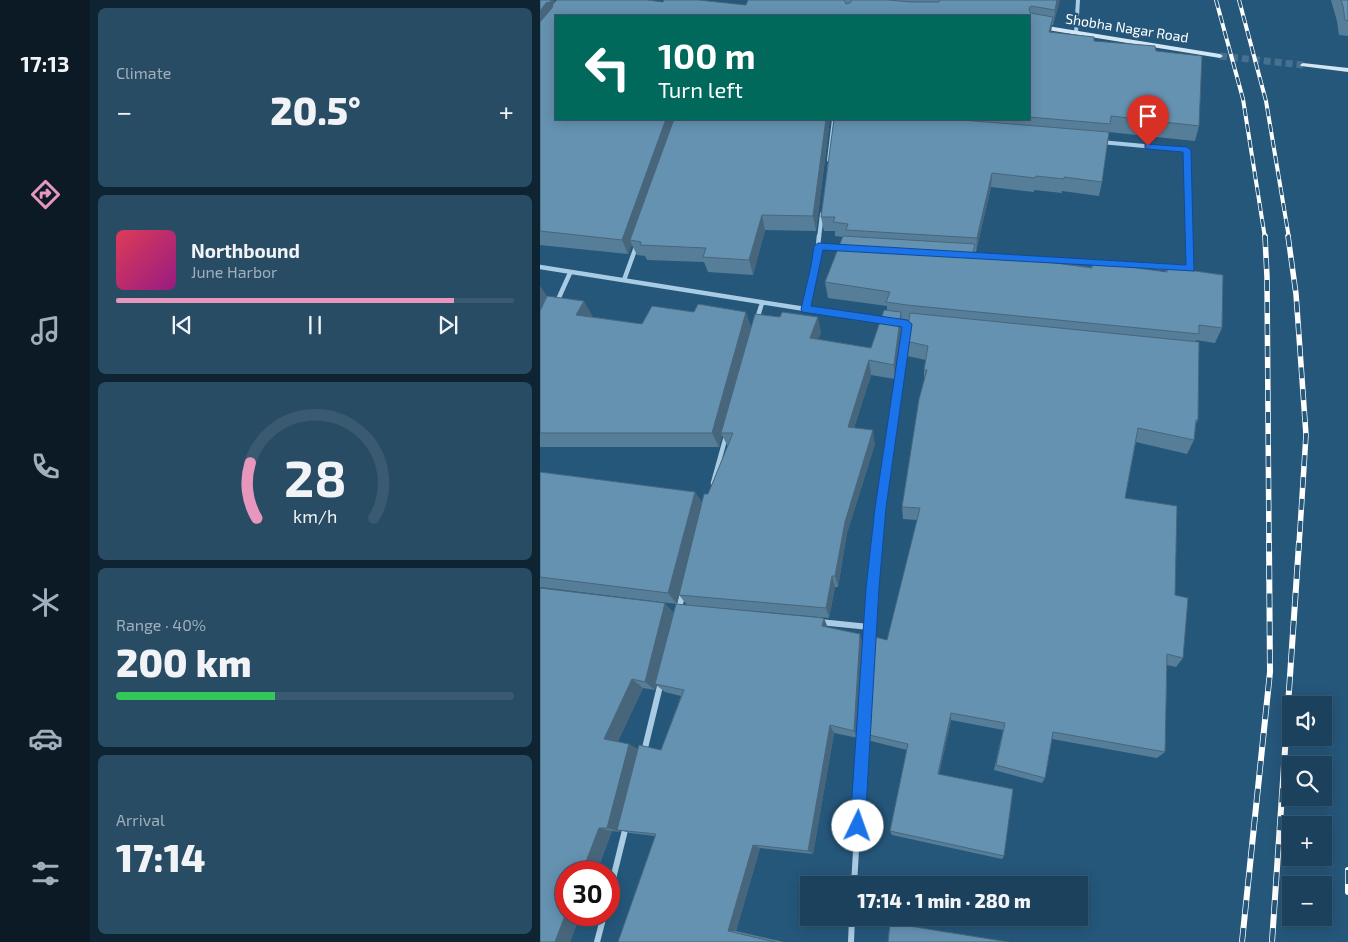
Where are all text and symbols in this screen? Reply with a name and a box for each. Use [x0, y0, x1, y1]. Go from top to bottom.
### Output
street label: Shobha Nagar Road [1064, 9, 1190, 46]
text: 100 m [658, 34, 756, 76]
icon: left [575, 35, 640, 100]
text: 17:13 [21, 50, 69, 76]
text: Climate [116, 63, 171, 82]
text: Turn left [658, 76, 743, 102]
text: 20.5° [270, 87, 361, 133]
text: − [116, 94, 132, 128]
text: + [499, 94, 514, 128]
pin [1127, 95, 1169, 146]
icon: arrive [1134, 102, 1162, 130]
icon: directions [28, 177, 63, 212]
text: Northbound [191, 239, 300, 262]
text: June Harbor [191, 262, 278, 281]
icon: previous [168, 311, 196, 339]
icon: pause [301, 311, 329, 339]
icon: next [434, 311, 462, 339]
icon: music [28, 313, 63, 348]
text: 28 [284, 445, 346, 507]
icon: phone [28, 449, 63, 484]
text: km/h [293, 505, 337, 527]
icon: climate [28, 585, 63, 620]
text: Range · 40% [116, 615, 206, 634]
text: 200 km [116, 639, 251, 685]
map controls [1282, 696, 1332, 926]
button: sound [1282, 696, 1332, 746]
icon: car [28, 721, 63, 756]
button: search [1282, 756, 1332, 806]
position arrow [831, 799, 883, 851]
text: Arrival [116, 810, 165, 829]
button: + [1282, 816, 1332, 866]
text: 17:14 [116, 834, 206, 880]
icon: filters [28, 856, 63, 891]
speed limit sign: 30 [555, 861, 620, 926]
button: − [1282, 876, 1332, 926]
text: 17:14 · 1 min · 280 m [857, 889, 1031, 912]

